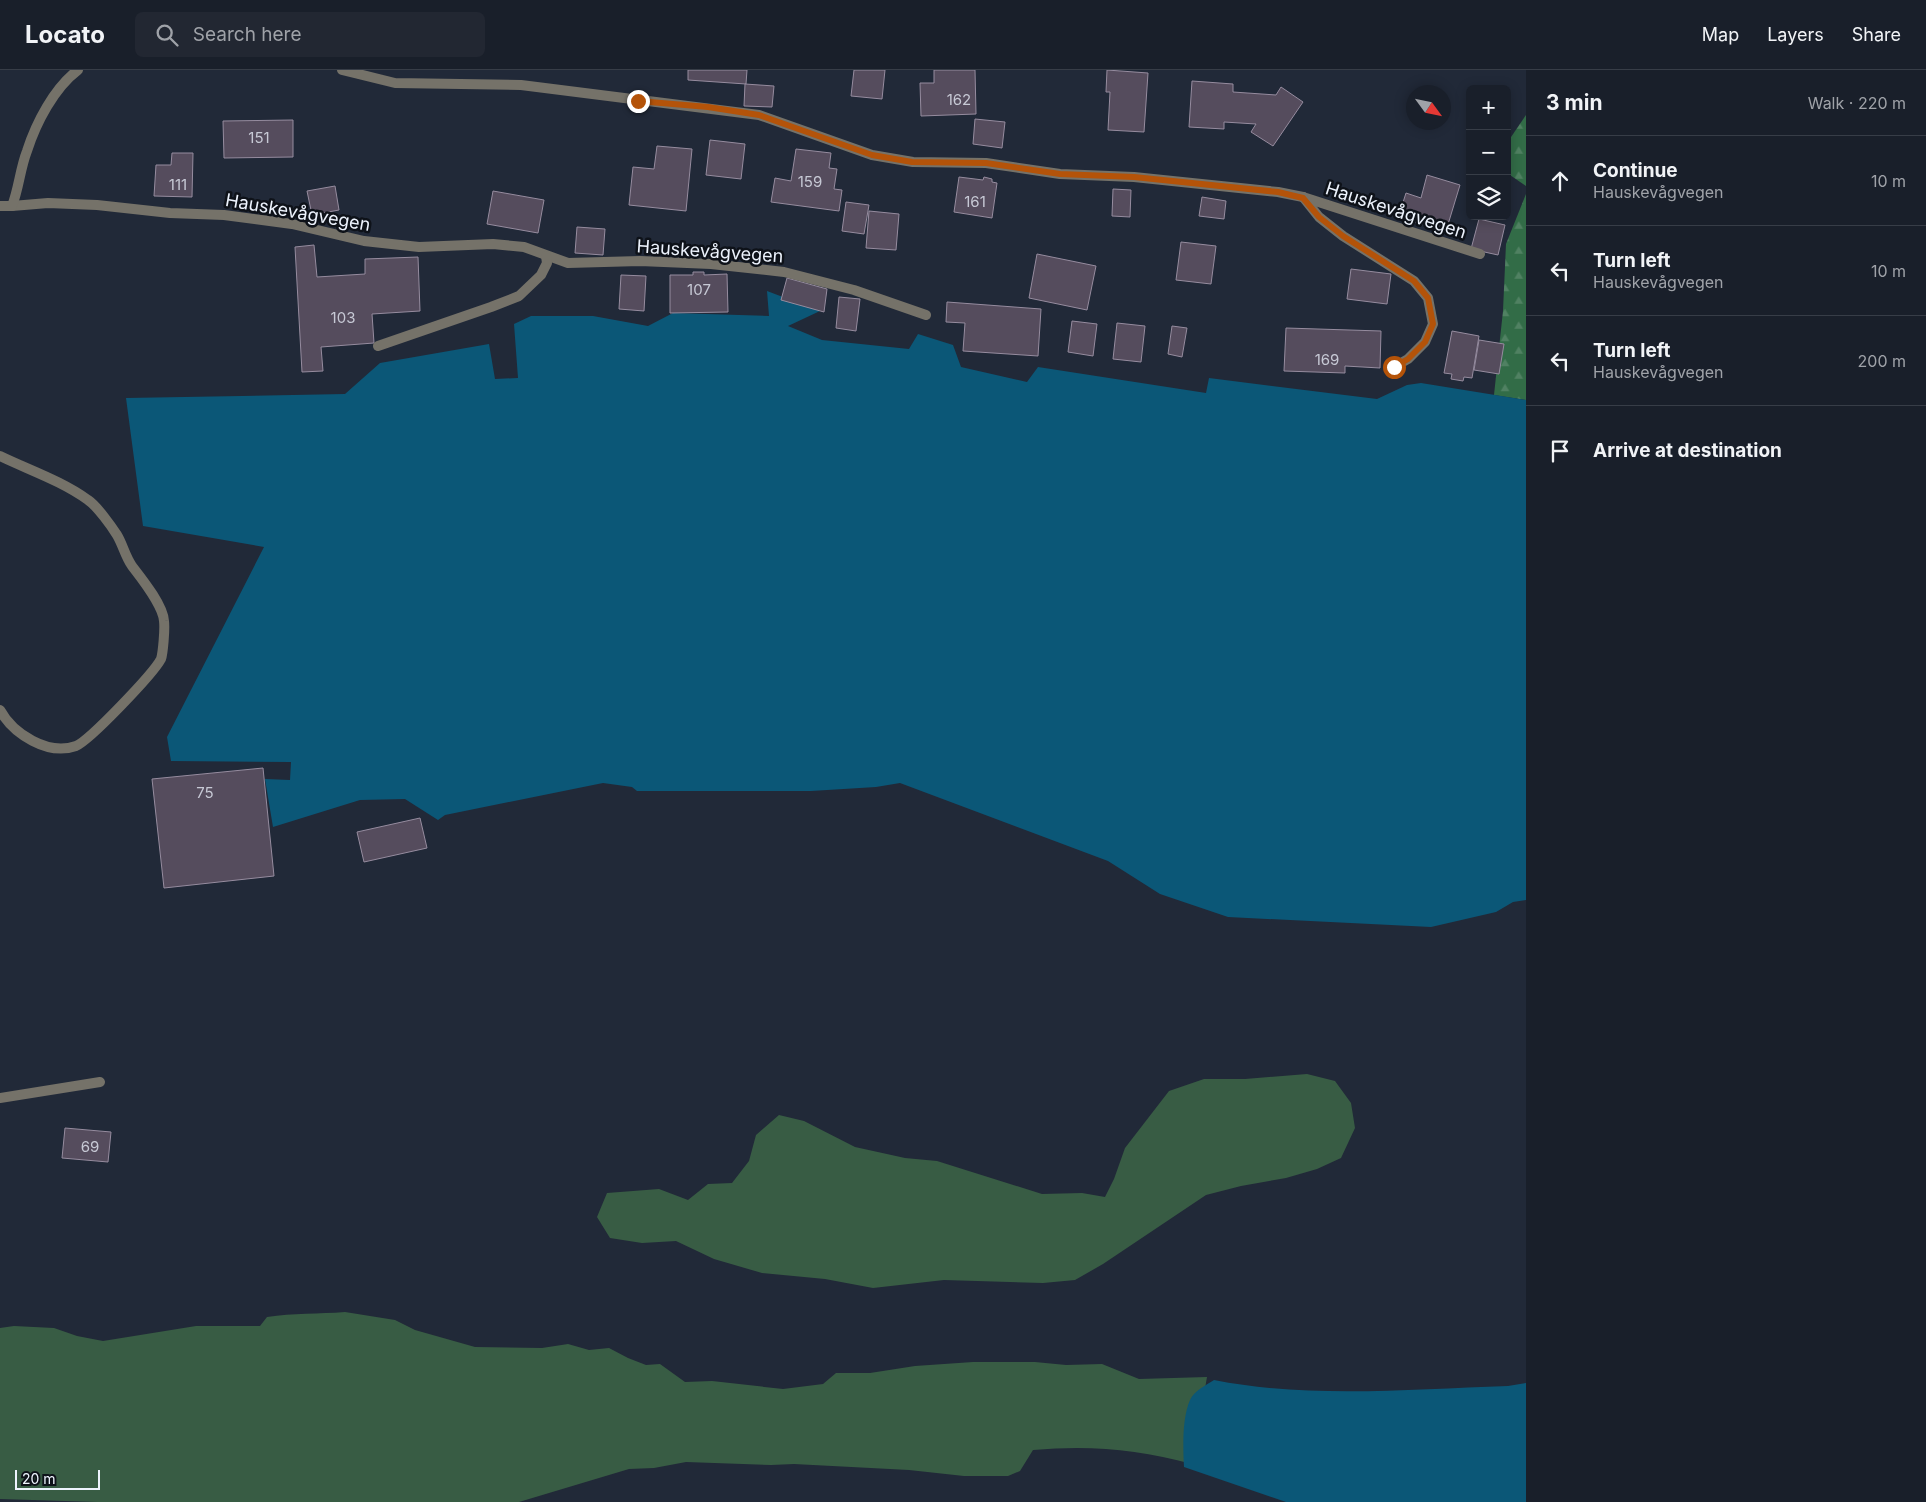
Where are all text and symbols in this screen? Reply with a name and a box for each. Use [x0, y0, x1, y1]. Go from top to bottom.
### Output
search box [135, 12, 485, 57]
text: Locato [25, 20, 105, 49]
icon: search [153, 21, 181, 49]
text: Search here [193, 23, 301, 46]
text: Map [1702, 24, 1739, 45]
text: Layers [1767, 24, 1824, 45]
text: Share [1852, 24, 1901, 45]
north arrow [1406, 85, 1451, 130]
map controls [1466, 85, 1511, 220]
button: + [1466, 85, 1511, 130]
route end [627, 90, 650, 113]
house number: 162 [947, 90, 971, 109]
text: 3 min [1546, 90, 1602, 115]
text: Walk · 220 m [1808, 93, 1906, 113]
house number: 151 [248, 128, 270, 147]
button: − [1466, 130, 1511, 175]
text: Continue [1593, 159, 1678, 182]
icon: ahead [1546, 167, 1574, 195]
text: 10 m [1871, 171, 1906, 191]
house number: 159 [798, 172, 822, 191]
house number: 111 [169, 175, 187, 194]
button: layers [1466, 175, 1511, 220]
street label: Hauskevågvegen [1323, 177, 1469, 243]
text: Hauskevågvegen [1593, 182, 1724, 202]
street label: Hauskevågvegen [224, 189, 372, 235]
house number: 161 [964, 192, 986, 211]
street label: Hauskevågvegen [636, 235, 784, 267]
text: Turn left [1593, 249, 1671, 272]
icon: left [1546, 257, 1574, 285]
text: 10 m [1871, 261, 1906, 281]
text: Hauskevågvegen [1593, 272, 1724, 292]
house number: 107 [687, 280, 711, 299]
house number: 103 [331, 308, 355, 327]
text: Turn left [1593, 339, 1671, 362]
icon: left [1546, 347, 1574, 375]
house number: 169 [1315, 350, 1339, 369]
text: 200 m [1858, 351, 1906, 371]
route start [1383, 356, 1406, 379]
text: Hauskevågvegen [1593, 362, 1724, 382]
icon: arrive [1546, 437, 1574, 465]
text: Arrive at destination [1593, 439, 1782, 462]
house number: 75 [196, 783, 214, 802]
house number: 69 [81, 1137, 99, 1156]
scale bar [15, 1467, 100, 1490]
text: 20 m [22, 1470, 56, 1487]

